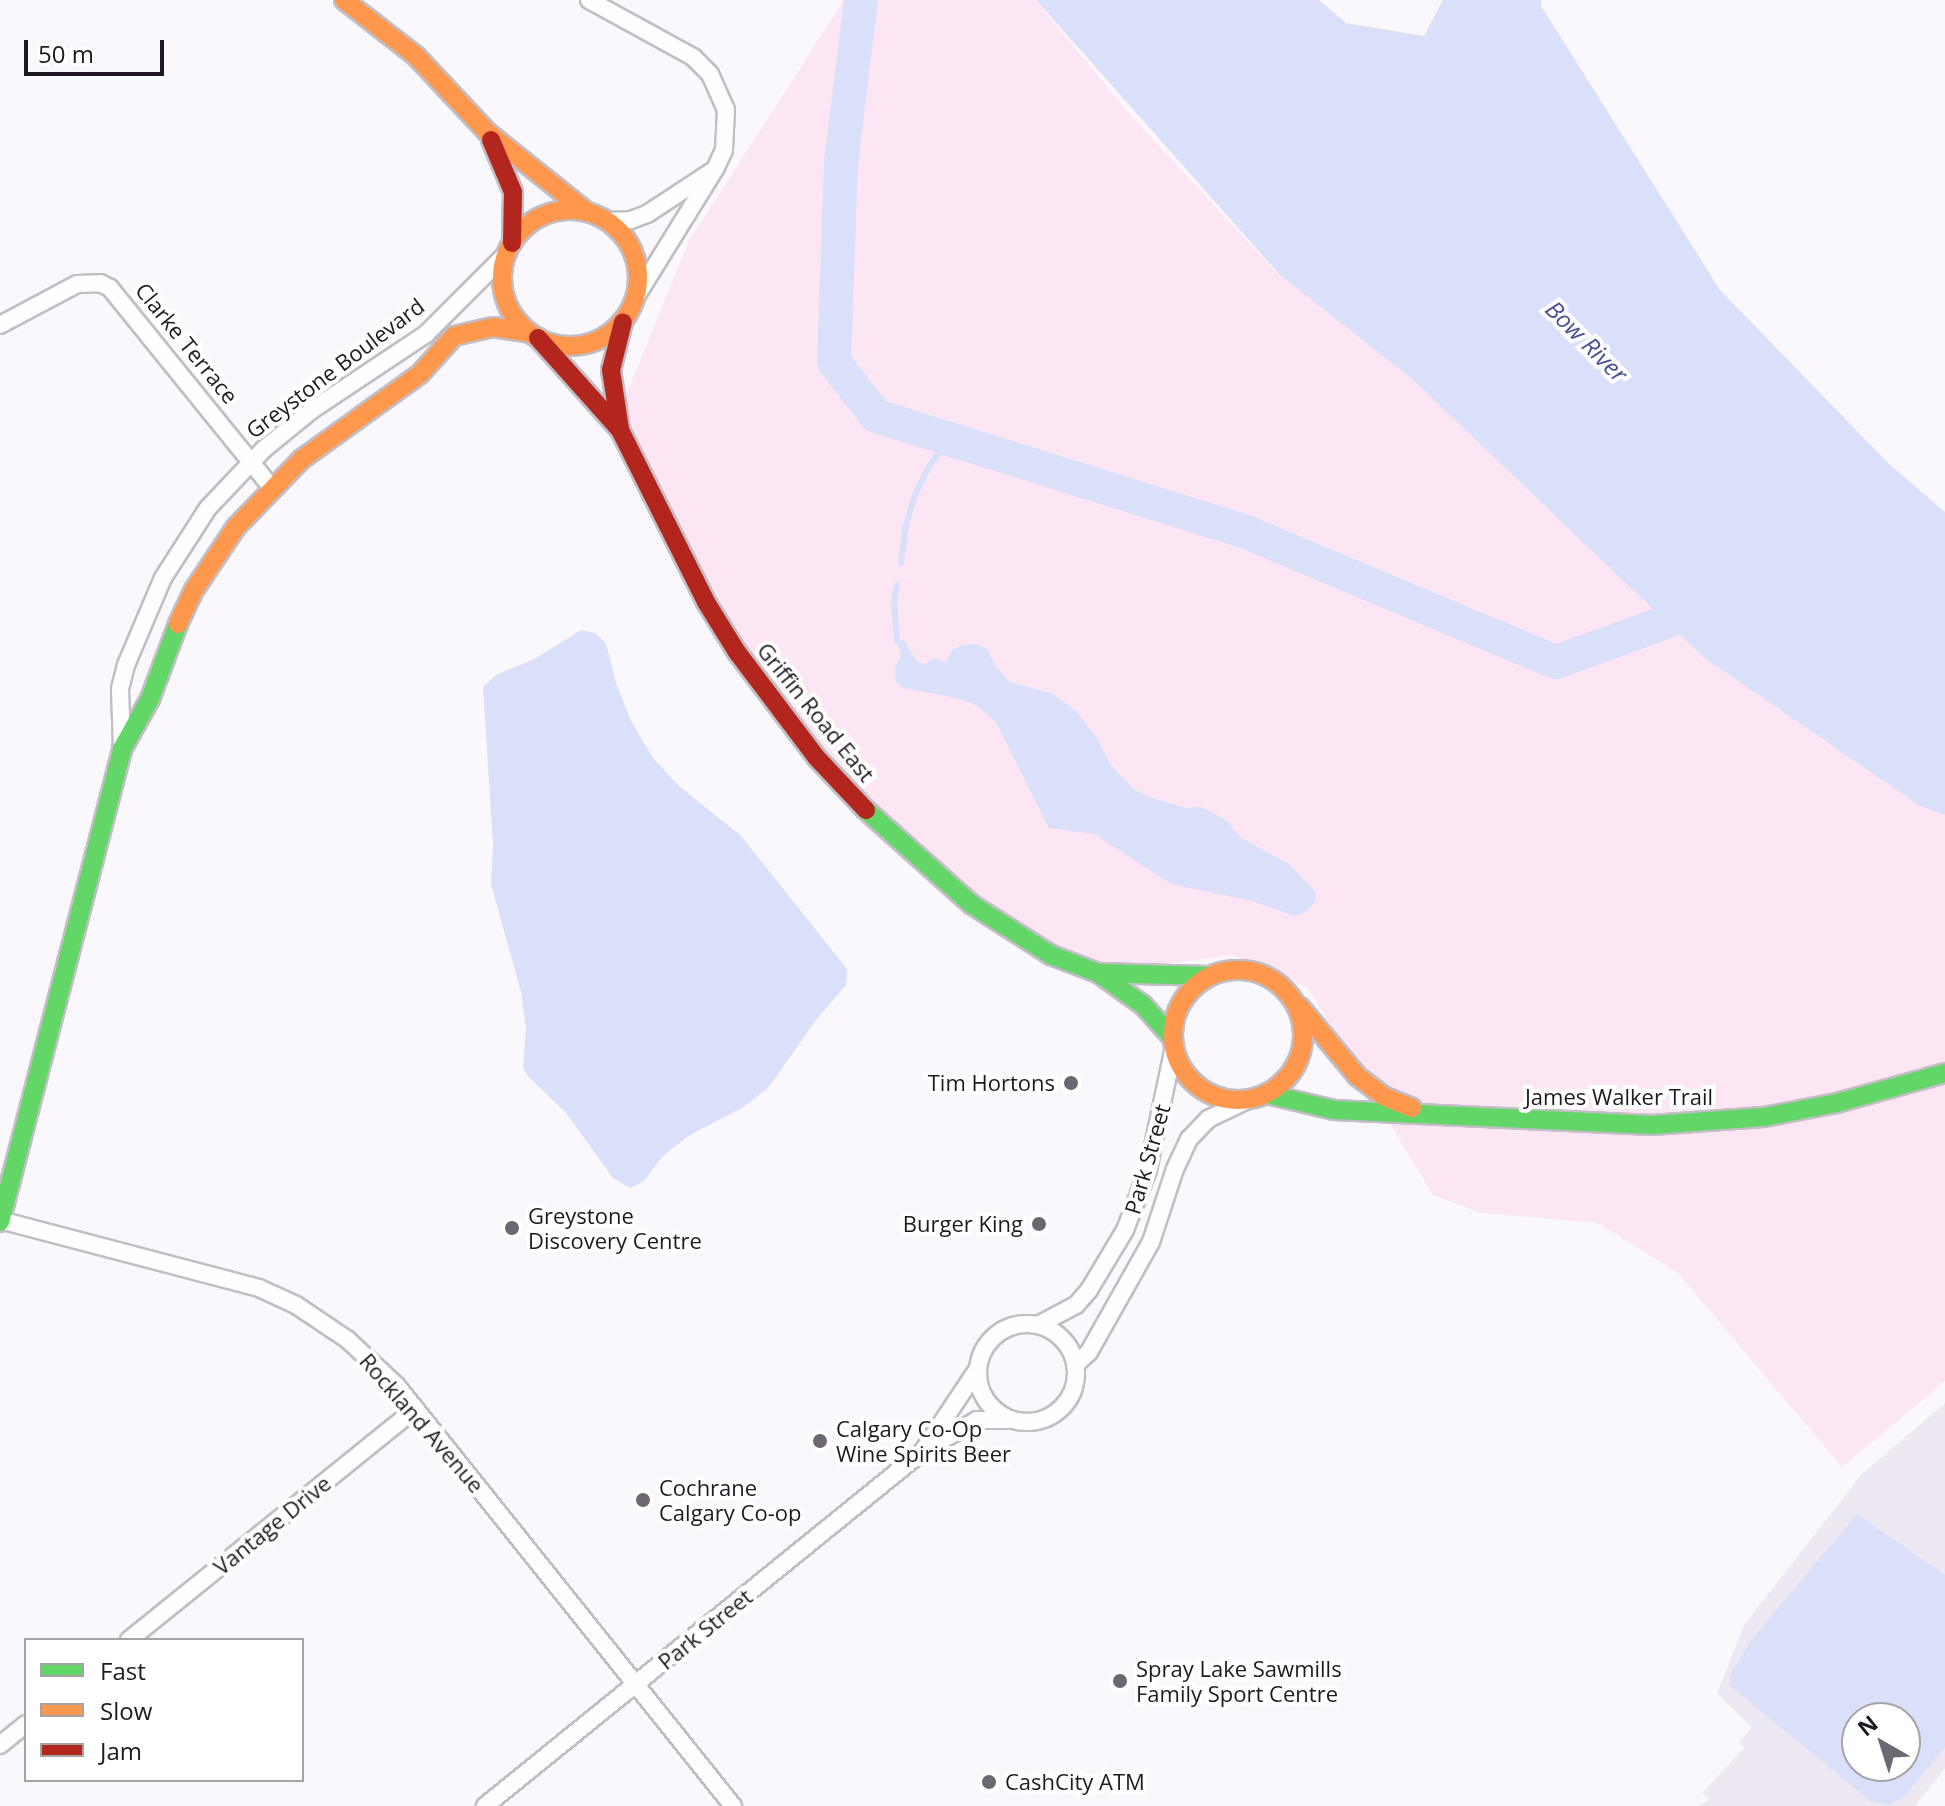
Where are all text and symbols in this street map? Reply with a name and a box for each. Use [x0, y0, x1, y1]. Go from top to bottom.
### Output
scale bar [28, 24, 168, 74]
text: 50 m [38, 37, 94, 70]
street label: Clarke Terrace [130, 277, 244, 409]
street label: Greystone Boulevard [241, 292, 429, 444]
water label: Bow River [1540, 294, 1634, 388]
street label: Griffin Road East [752, 637, 880, 787]
place label: Tim Hortons [928, 1070, 1055, 1096]
marker: Tim Hortons [1062, 1074, 1080, 1092]
street label: James Walker Trail [1525, 1084, 1713, 1110]
street label: Park Street [1119, 1101, 1175, 1217]
place label: Greystone Discovery Centre [528, 1202, 702, 1254]
place label: Burger King [903, 1211, 1023, 1237]
marker: Burger King [1030, 1215, 1048, 1233]
marker: Greystone Discovery Centre [503, 1219, 521, 1237]
street label: Rockland Avenue [354, 1348, 490, 1498]
place label: Calgary Co-Op Wine Spirits Beer [836, 1415, 1011, 1466]
marker: Calgary Co-Op Wine Spirits Beer [811, 1432, 829, 1450]
street label: Vantage Drive [208, 1470, 336, 1580]
place label: Cochrane Calgary Co-op [659, 1474, 801, 1526]
marker: Cochrane Calgary Co-op [634, 1491, 652, 1509]
street label: Park Street [653, 1583, 757, 1675]
legend [24, 1638, 304, 1782]
text: Fast [100, 1654, 146, 1687]
place label: Spray Lake Sawmills Family Sport Centre [1136, 1655, 1342, 1706]
marker: Spray Lake Sawmills Family Sport Centre [1111, 1672, 1129, 1690]
text: Slow [100, 1694, 152, 1727]
north arrow [1841, 1702, 1921, 1782]
text: N [1851, 1708, 1884, 1742]
text: Jam [100, 1734, 142, 1767]
place label: CashCity ATM [1005, 1769, 1145, 1795]
marker: CashCity ATM [980, 1773, 998, 1791]

